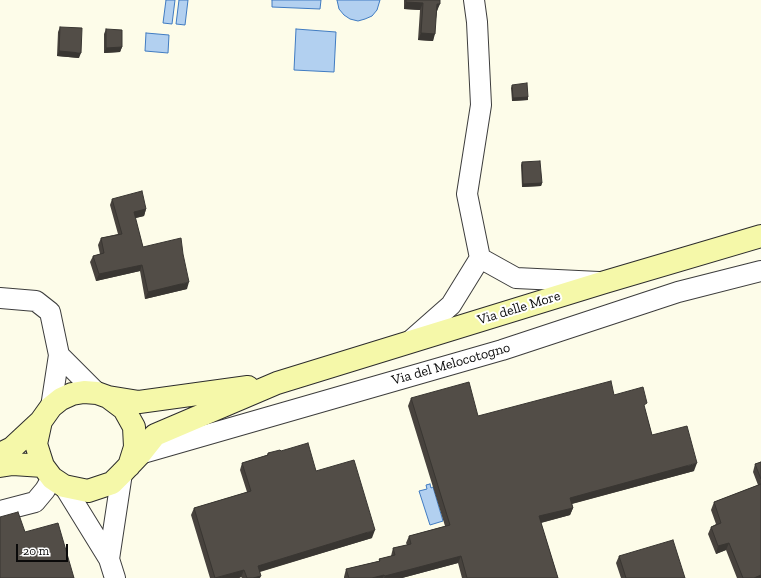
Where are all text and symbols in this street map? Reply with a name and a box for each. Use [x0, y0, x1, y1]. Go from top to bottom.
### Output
street label: Via delle More [476, 287, 562, 329]
street label: Via del Melocotogno [390, 339, 512, 389]
scale bar [18, 536, 70, 562]
text: 20 m [23, 544, 49, 558]

